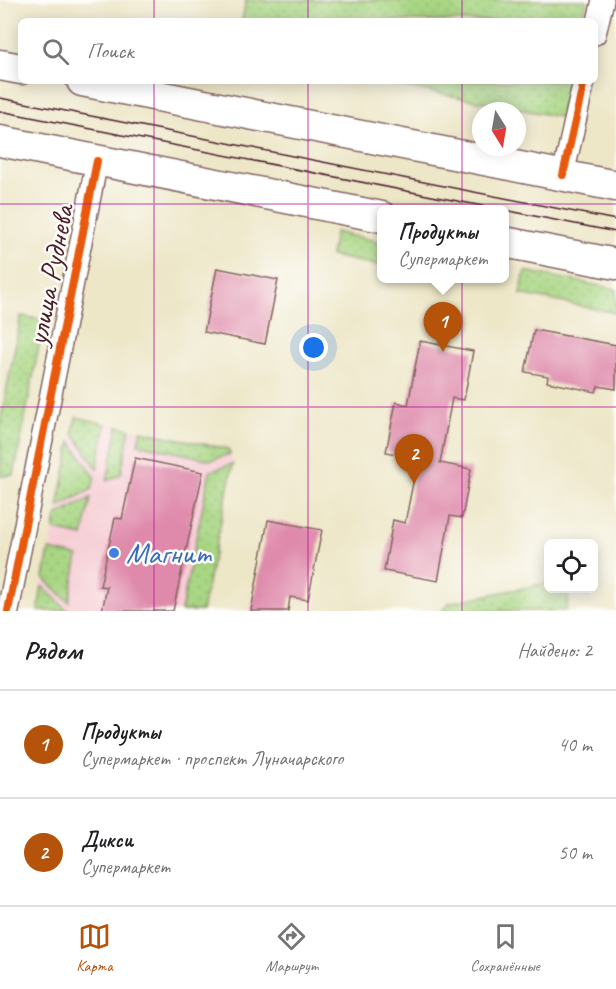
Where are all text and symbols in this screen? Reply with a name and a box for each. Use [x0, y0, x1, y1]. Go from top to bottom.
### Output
search box [18, 18, 598, 84]
icon: search [39, 35, 72, 68]
text: Поиск [87, 37, 133, 65]
north arrow [472, 102, 526, 156]
street label: улица Руднева [17, 199, 83, 350]
popup [377, 205, 509, 283]
text: Продукты [398, 218, 478, 246]
text: Супермаркет [398, 246, 488, 271]
pin: 1 [424, 302, 462, 352]
your location [299, 333, 328, 362]
pin: 2 [394, 434, 434, 484]
place label: Магнит [126, 534, 212, 572]
map controls [544, 539, 598, 593]
button: locate [544, 539, 598, 593]
marker: Магнит [107, 546, 121, 560]
text: Рядом [24, 634, 82, 667]
text: Найдено: 2 [517, 638, 592, 663]
text: Продукты [81, 718, 160, 746]
text: 1 [39, 732, 48, 757]
text: 40 m [558, 732, 592, 757]
text: Супермаркет · проспект Луначарского [81, 746, 343, 771]
text: Дикси [81, 826, 133, 854]
text: 2 [39, 840, 48, 865]
text: 50 m [558, 840, 592, 865]
text: Супермаркет [81, 854, 170, 879]
tab: Карта [76, 920, 113, 976]
tab: Маршрут [265, 920, 318, 976]
tab: Сохранённые [470, 920, 540, 976]

